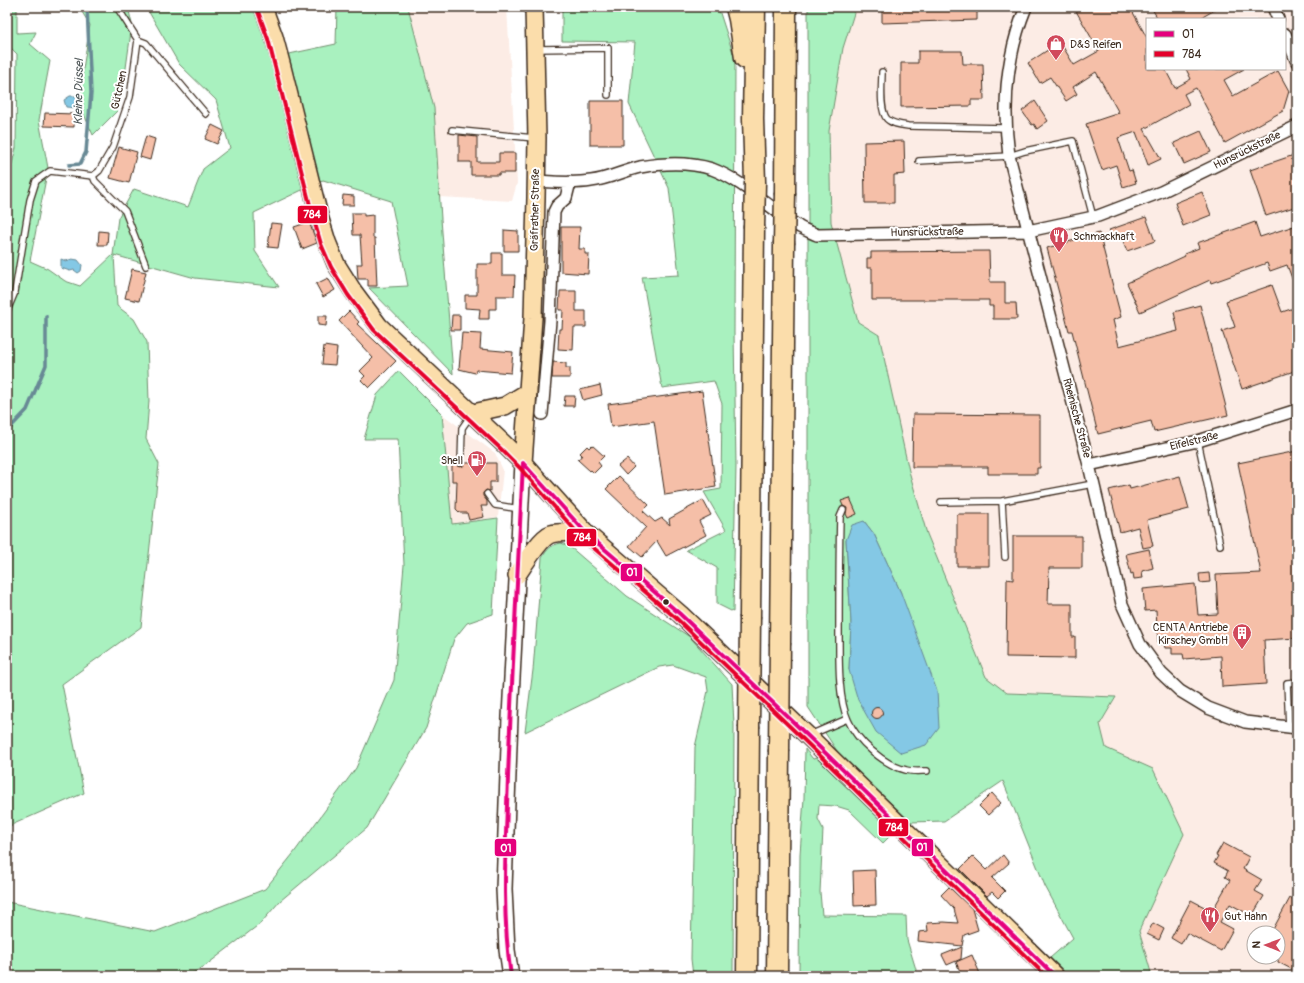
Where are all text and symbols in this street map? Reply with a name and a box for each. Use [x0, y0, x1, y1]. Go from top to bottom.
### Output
legend [1146, 18, 1286, 70]
text: O1 [1182, 27, 1194, 42]
shop icon: D&S Reifen [1045, 33, 1067, 61]
place label: D&S Reifen [1070, 38, 1122, 51]
text: 784 [1182, 47, 1201, 62]
water label: Kleine Düssel [71, 57, 87, 125]
street label: Gütchen [109, 69, 129, 111]
street label: Hunsrückstraße [1211, 128, 1283, 172]
street label: Gräfrather Straße [528, 168, 542, 251]
line badge: 784 [297, 205, 328, 224]
text: 784 [303, 208, 321, 221]
street label: Hunsrückstraße [890, 225, 964, 239]
restaurant icon: Schmackhaft [1048, 225, 1070, 253]
place label: Schmackhaft [1073, 230, 1135, 243]
street label: Rheinische Straße [1060, 377, 1094, 460]
street label: Eifelstraße [1168, 429, 1220, 453]
fuel station icon: Shell [466, 449, 488, 477]
place label: Shell [441, 454, 463, 467]
line badge: 784 [566, 528, 597, 547]
text: 784 [573, 531, 591, 544]
line badge: O1 [620, 563, 643, 582]
text: O1 [626, 566, 638, 579]
unlabelled marker [661, 597, 671, 607]
place label: CENTA Antriebe Kirschey GmbH [1153, 621, 1229, 647]
building icon: CENTA Antriebe Kirschey GmbH [1231, 622, 1253, 650]
line badge: 784 [878, 818, 909, 837]
text: 784 [885, 821, 903, 834]
line badge: O1 [494, 838, 517, 857]
line badge: O1 [911, 838, 934, 857]
text: O1 [916, 841, 928, 854]
text: O1 [500, 842, 512, 855]
restaurant icon: Gut Hahn [1199, 905, 1221, 933]
place label: Gut Hahn [1224, 910, 1267, 923]
north arrow [1246, 925, 1286, 965]
text: N [1250, 940, 1263, 949]

